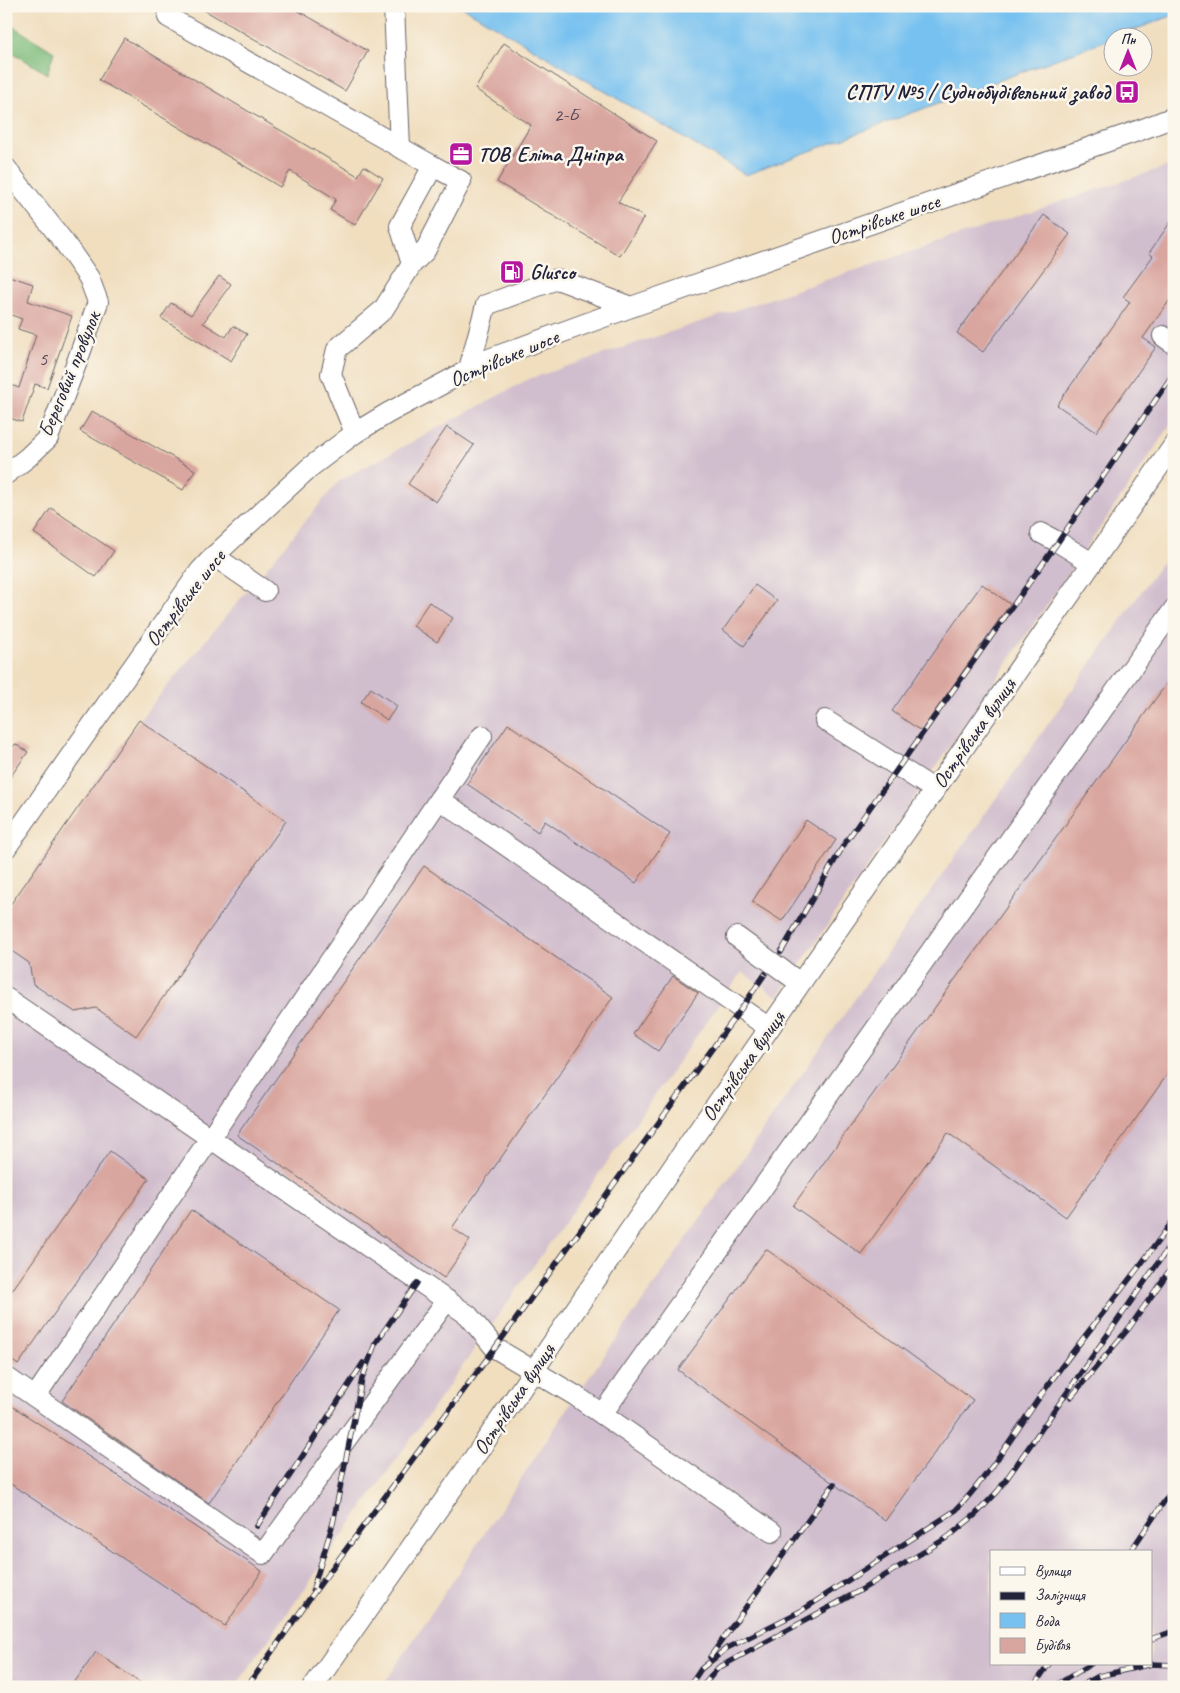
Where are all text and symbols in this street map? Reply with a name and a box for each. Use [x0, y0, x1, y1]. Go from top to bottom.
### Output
north arrow [1102, 28, 1152, 78]
text: Пн [1121, 31, 1136, 48]
place label: СПТУ №5 / Суднобудівельний завод [846, 79, 1112, 106]
bus stop icon: СПТУ №5 / Суднобудівельний завод [1114, 79, 1140, 105]
house number: 2-Б [554, 103, 582, 127]
office icon: ТОВ Еліта Дніпра [448, 141, 474, 167]
place label: ТОВ Еліта Дніпра [478, 141, 624, 167]
street label: Острівське шосе [825, 187, 944, 250]
fuel station icon: Glusco [499, 259, 525, 285]
place label: Glusco [530, 259, 577, 285]
street label: Береговий провулок [32, 305, 107, 441]
street label: Острівське шосе [446, 323, 563, 393]
house number: 5 [39, 347, 49, 371]
street label: Острівське шосе [139, 543, 232, 652]
street label: Острівська вулиця [926, 672, 1022, 793]
street label: Острівська вулиця [695, 1005, 791, 1126]
street label: Острівська вулиця [467, 1337, 561, 1460]
legend [990, 1550, 1152, 1666]
text: Вулиця [1035, 1562, 1072, 1581]
text: Залізниця [1035, 1586, 1086, 1605]
text: Вода [1035, 1612, 1060, 1631]
text: Будівля [1035, 1636, 1070, 1655]

